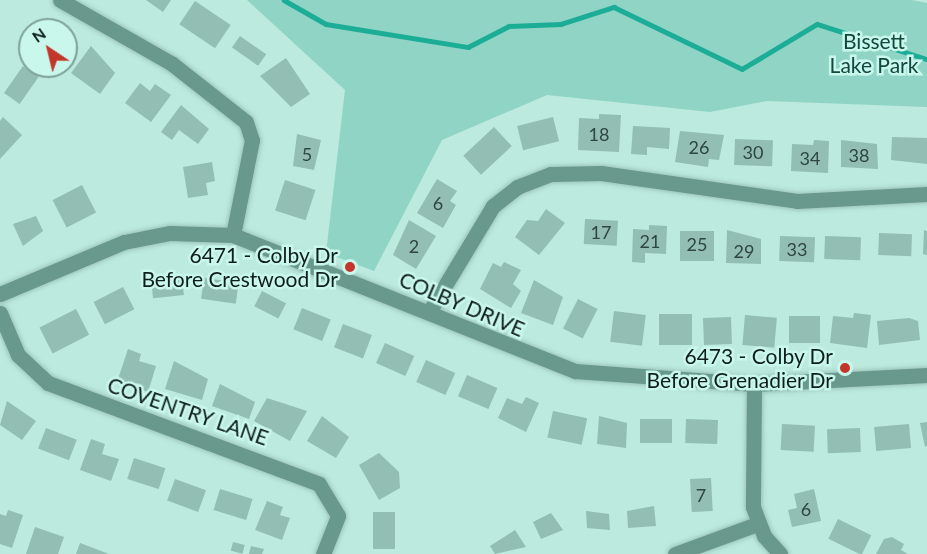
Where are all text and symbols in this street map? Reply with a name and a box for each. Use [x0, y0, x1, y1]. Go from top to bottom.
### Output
north arrow [18, 18, 78, 78]
text: N [28, 23, 49, 46]
park label: Bissett Lake Park [830, 28, 918, 78]
house number: 18 [589, 123, 609, 145]
house number: 26 [689, 136, 709, 158]
house number: 30 [743, 141, 763, 163]
house number: 5 [302, 143, 312, 165]
house number: 38 [849, 144, 869, 166]
house number: 34 [800, 147, 820, 169]
house number: 6 [433, 192, 443, 214]
house number: 17 [591, 221, 611, 243]
house number: 21 [640, 230, 660, 252]
house number: 25 [687, 233, 707, 255]
house number: 2 [409, 235, 419, 257]
house number: 33 [787, 238, 807, 260]
house number: 29 [734, 240, 754, 262]
place label: 6471 - Colby Dr Before Crestwood Dr [141, 242, 338, 292]
marker: 6471 - Colby Dr Before Crestwood Dr [343, 260, 357, 274]
street label: COLBY DRIVE [395, 266, 529, 342]
place label: 6473 - Colby Dr Before Grenadier Dr [646, 343, 833, 393]
marker: 6473 - Colby Dr Before Grenadier Dr [838, 361, 852, 375]
street label: COVENTRY LANE [104, 372, 272, 450]
house number: 7 [696, 484, 706, 506]
house number: 6 [801, 498, 811, 520]

